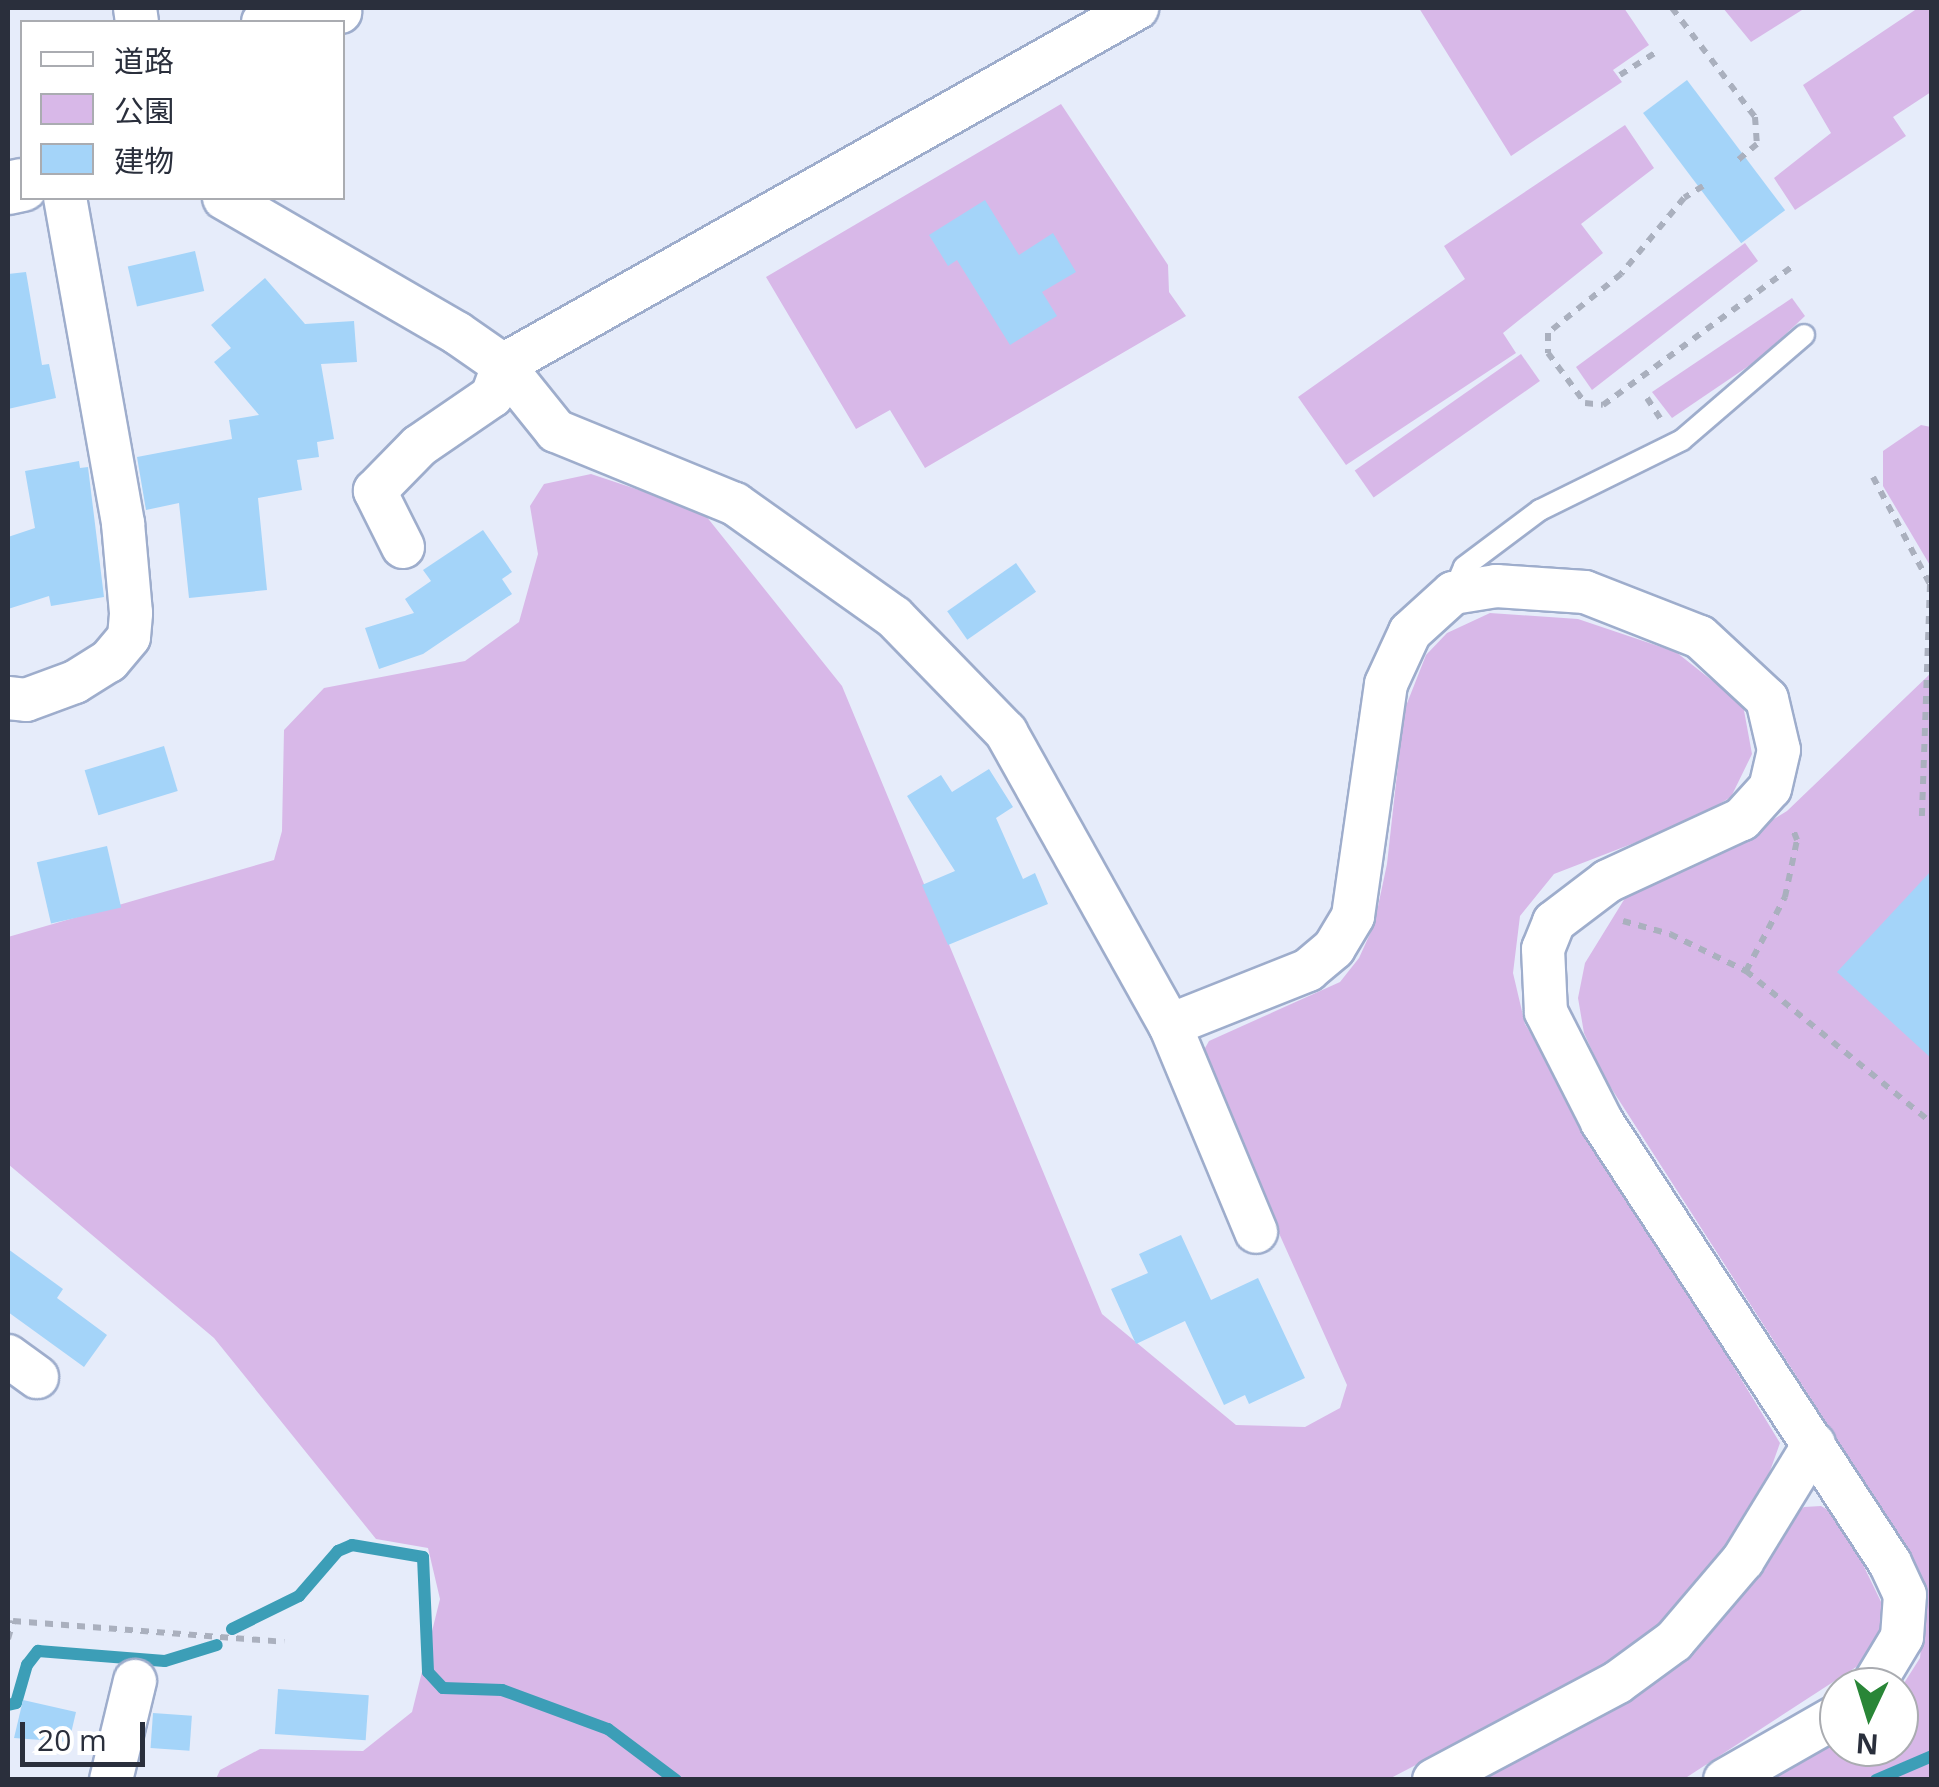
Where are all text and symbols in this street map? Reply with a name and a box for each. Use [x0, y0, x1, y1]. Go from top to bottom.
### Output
legend [20, 20, 345, 200]
text: 道路 [114, 40, 174, 81]
text: 公園 [114, 90, 174, 131]
text: 建物 [114, 140, 174, 181]
north arrow [1819, 1667, 1919, 1767]
scale bar [25, 1702, 150, 1764]
text: 20 m [37, 1719, 107, 1760]
text: N [1854, 1725, 1880, 1765]

